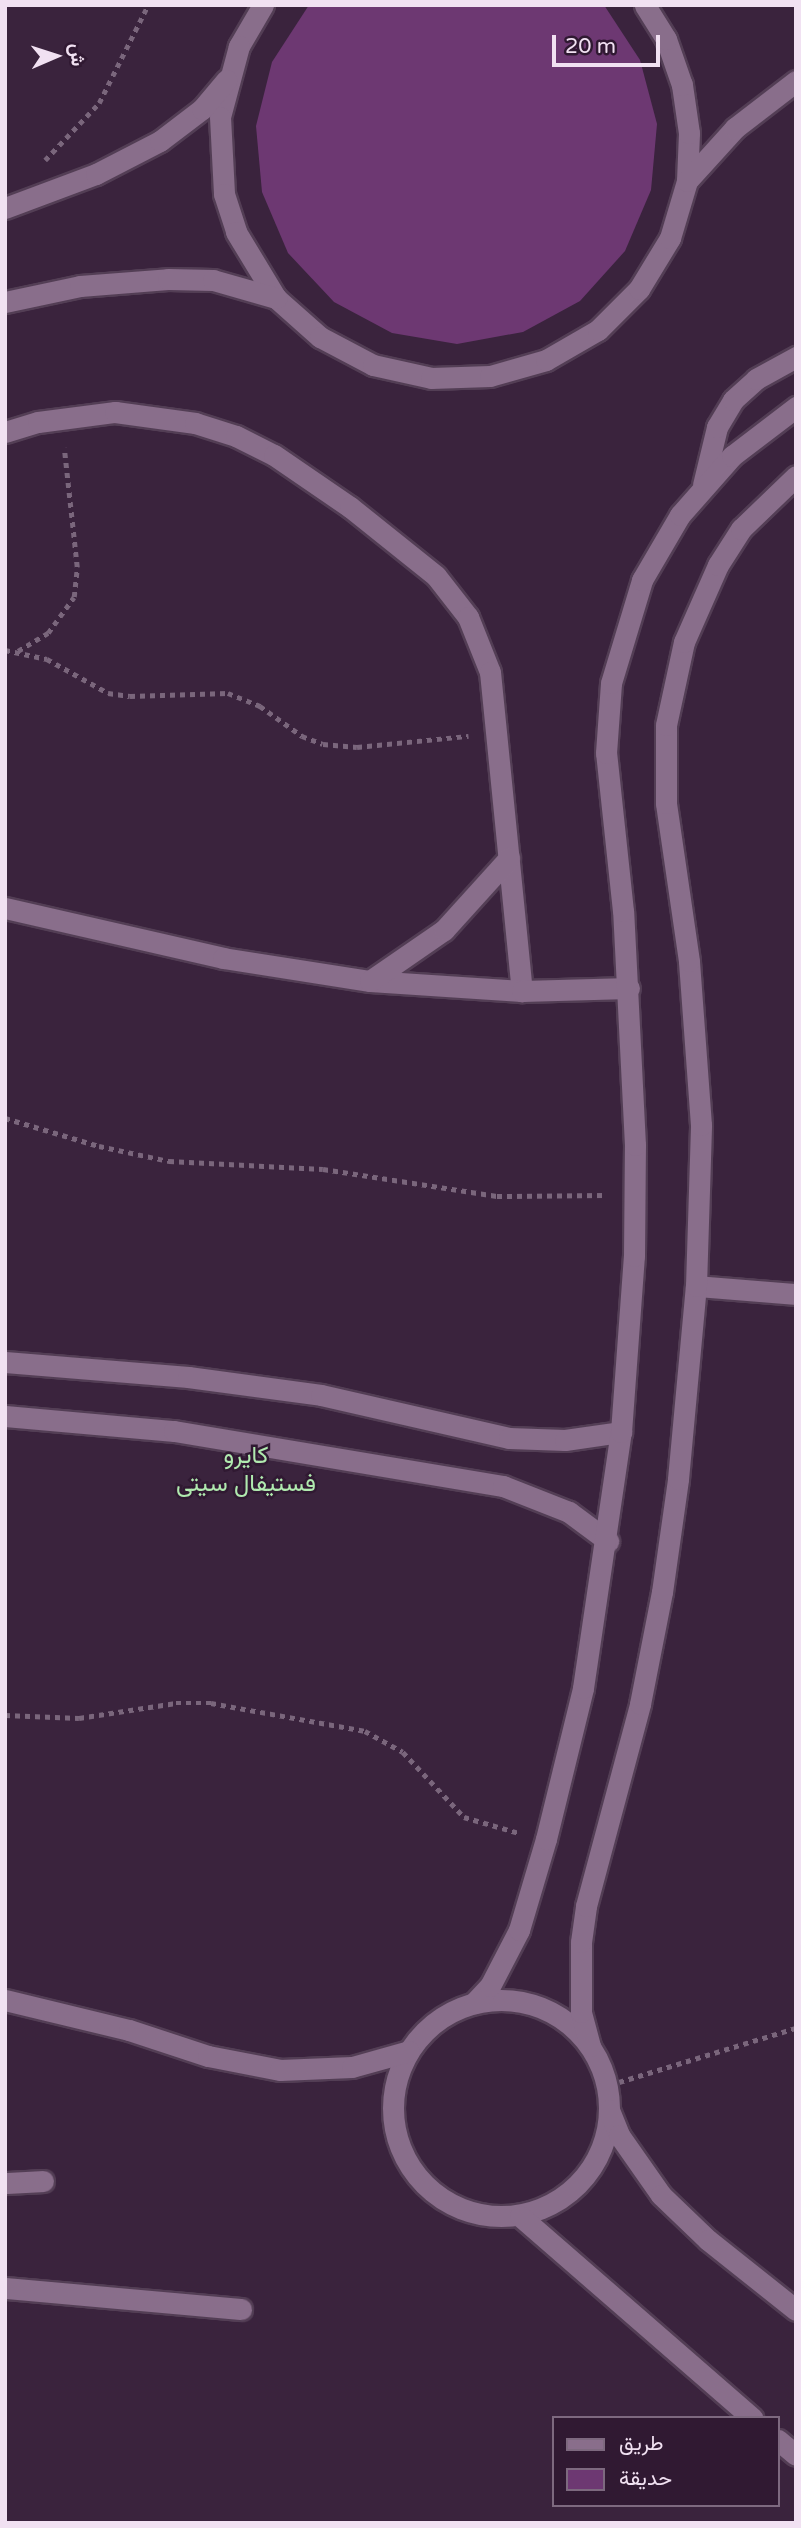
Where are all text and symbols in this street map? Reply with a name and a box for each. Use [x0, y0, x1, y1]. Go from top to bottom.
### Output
north arrow [21, 21, 91, 91]
scale bar [556, 21, 664, 65]
text: 20 m [565, 34, 616, 59]
text: ش [65, 43, 89, 67]
district label: كايرو فستيفال سيتى [176, 1442, 316, 1498]
legend [552, 2416, 780, 2507]
text: طريق [619, 2431, 664, 2456]
text: حديقة [619, 2466, 672, 2491]

